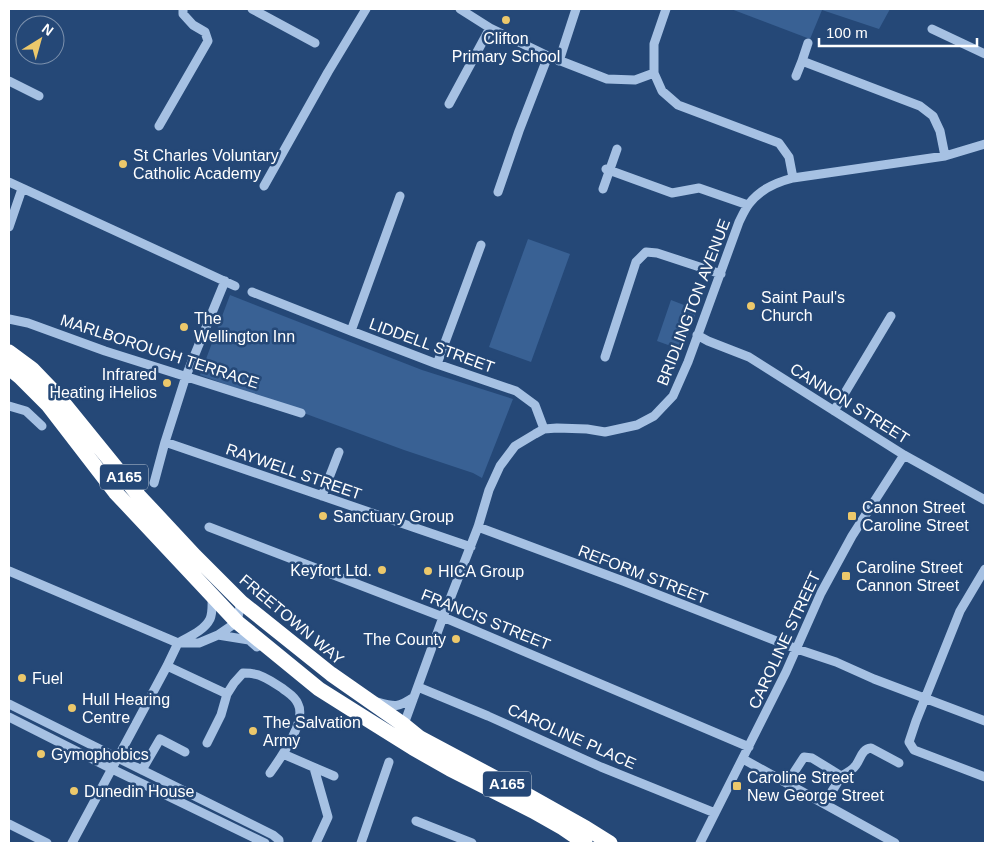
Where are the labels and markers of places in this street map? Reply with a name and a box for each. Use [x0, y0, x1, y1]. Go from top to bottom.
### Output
marker: Clifton Primary School [500, 14, 512, 26]
place label: Clifton Primary School [452, 30, 560, 65]
place label: St Charles Voluntary Catholic Academy [133, 147, 279, 182]
marker: St Charles Voluntary Catholic Academy [117, 158, 129, 170]
place label: Saint Paul's Church [761, 289, 845, 324]
marker: Saint Paul's Church [745, 300, 757, 312]
place label: The Wellington Inn [194, 310, 295, 345]
marker: The Wellington Inn [178, 321, 190, 333]
place label: Infrared Heating iHelios [49, 366, 157, 401]
marker: Infrared Heating iHelios [161, 377, 173, 389]
place label: Cannon Street Caroline Street [862, 499, 969, 534]
place label: Sanctuary Group [333, 508, 454, 525]
marker: Sanctuary Group [317, 510, 329, 522]
marker: Cannon Street Caroline Street [846, 510, 858, 522]
place label: Caroline Street Cannon Street [856, 559, 963, 594]
place label: Keyfort Ltd. [290, 562, 372, 579]
place label: HICA Group [438, 563, 524, 580]
marker: Keyfort Ltd. [376, 564, 388, 576]
marker: HICA Group [422, 565, 434, 577]
marker: Caroline Street Cannon Street [840, 570, 852, 582]
place label: The County [363, 631, 446, 648]
marker: The County [450, 633, 462, 645]
place label: Fuel [32, 670, 63, 687]
marker: Fuel [16, 672, 28, 684]
place label: Hull Hearing Centre [82, 691, 170, 726]
marker: Hull Hearing Centre [66, 702, 78, 714]
place label: The Salvation Army [263, 714, 361, 749]
marker: The Salvation Army [247, 725, 259, 737]
place label: Gymophobics [51, 746, 149, 763]
marker: Gymophobics [35, 748, 47, 760]
place label: Caroline Street New George Street [747, 769, 885, 804]
marker: Caroline Street New George Street [731, 780, 743, 792]
place label: Dunedin House [84, 783, 194, 800]
marker: Dunedin House [68, 785, 80, 797]

